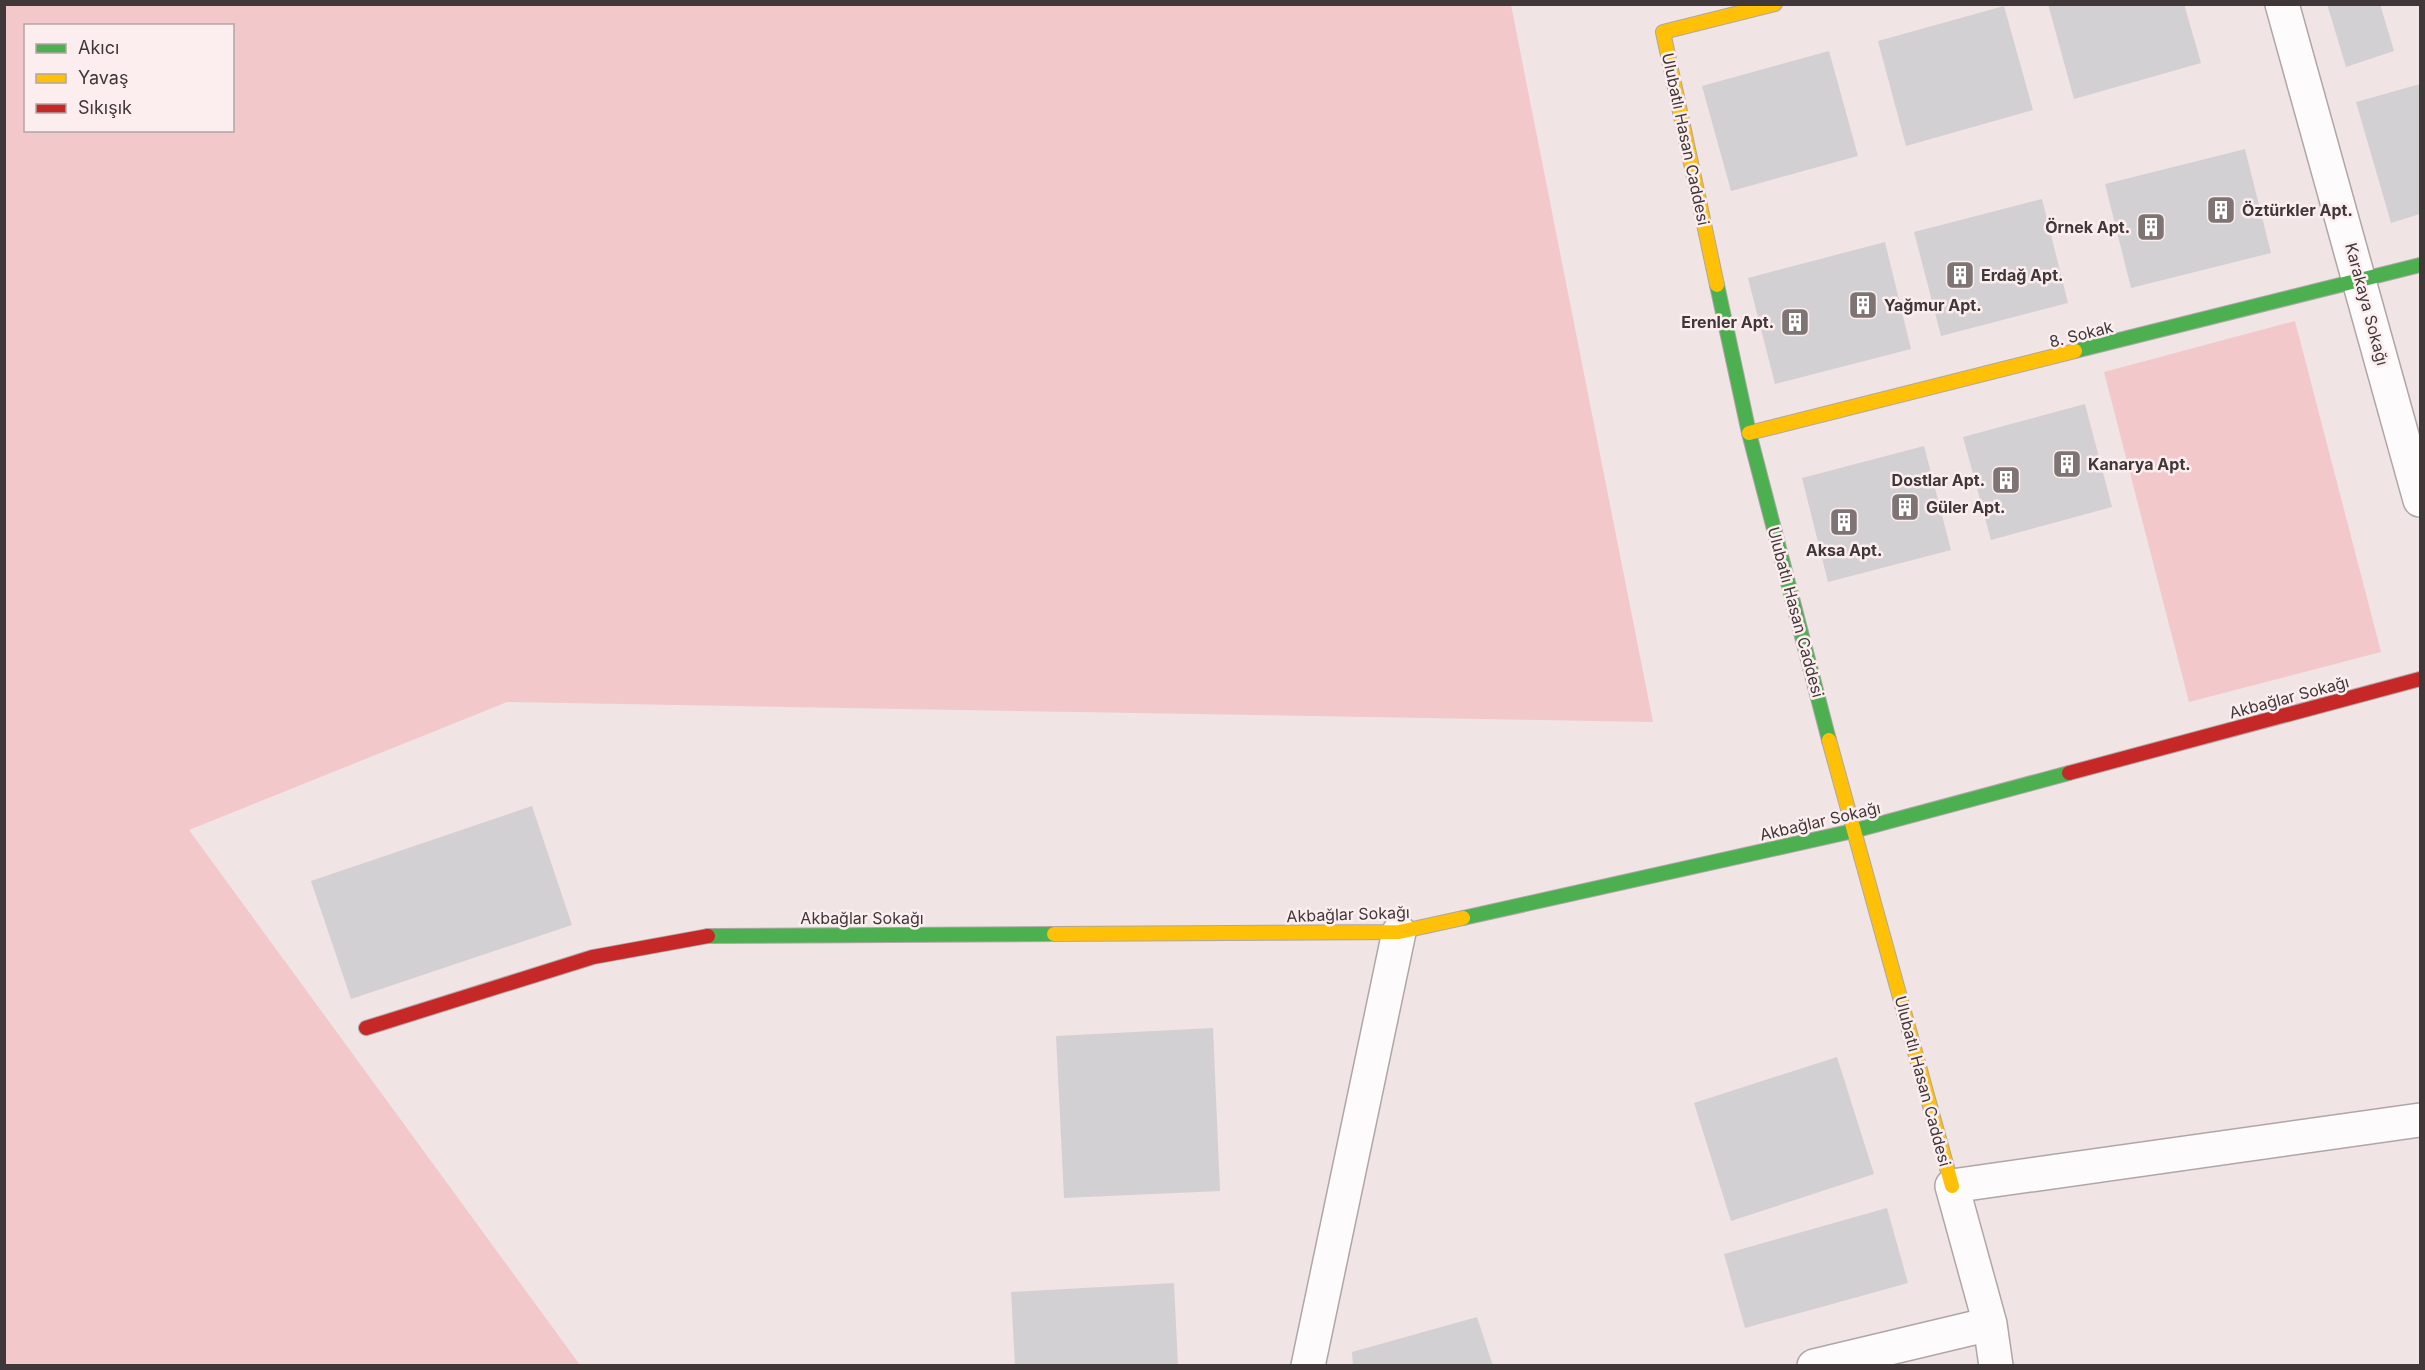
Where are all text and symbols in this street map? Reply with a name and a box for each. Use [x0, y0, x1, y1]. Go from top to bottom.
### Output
legend [24, 24, 234, 132]
text: Akıcı [78, 37, 119, 58]
street label: Ulubatlı Hasan Caddesi [1658, 51, 1714, 227]
text: Yavaş [78, 67, 128, 88]
text: Sıkışık [78, 97, 132, 118]
building icon: Öztürkler Apt. [2205, 194, 2237, 226]
place label: Öztürkler Apt. [2242, 200, 2353, 220]
building icon: Örnek Apt. [2135, 211, 2167, 243]
place label: Örnek Apt. [2045, 217, 2130, 237]
street label: Karakaya Sokağı [2341, 241, 2393, 367]
building icon: Erdağ Apt. [1944, 259, 1976, 291]
place label: Erdağ Apt. [1981, 265, 2063, 285]
building icon: Yağmur Apt. [1847, 289, 1879, 321]
place label: Yağmur Apt. [1884, 295, 1982, 315]
building icon: Erenler Apt. [1779, 306, 1811, 338]
place label: Erenler Apt. [1681, 312, 1774, 332]
street label: 8. Sokak [2047, 316, 2115, 352]
building icon: Kanarya Apt. [2051, 448, 2083, 480]
place label: Kanarya Apt. [2088, 454, 2191, 474]
building icon: Dostlar Apt. [1990, 464, 2022, 496]
place label: Dostlar Apt. [1892, 470, 1985, 490]
building icon: Güler Apt. [1889, 491, 1921, 523]
place label: Güler Apt. [1926, 497, 2005, 517]
building icon: Aksa Apt. [1828, 506, 1860, 538]
street label: Ulubatlı Hasan Caddesi [1764, 524, 1828, 700]
place label: Aksa Apt. [1806, 540, 1882, 560]
street label: Akbağlar Sokağı [2227, 671, 2351, 723]
street label: Akbağlar Sokağı [1758, 797, 1882, 845]
street label: Akbağlar Sokağı [1286, 902, 1410, 926]
street label: Akbağlar Sokağı [800, 908, 924, 928]
street label: Ulubatlı Hasan Caddesi [1891, 993, 1955, 1169]

